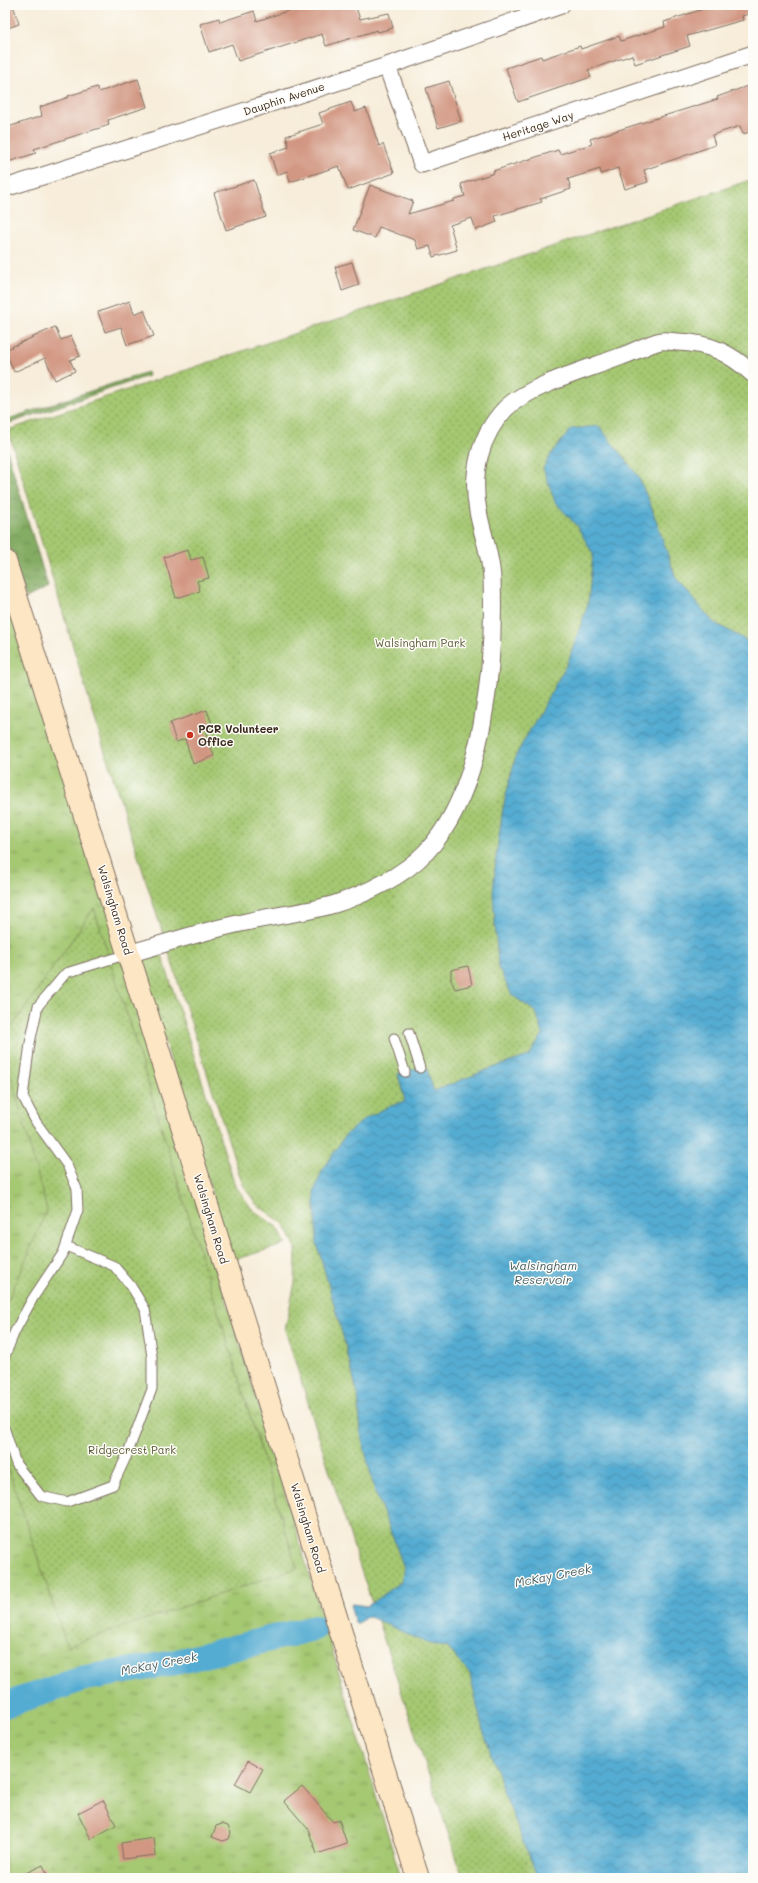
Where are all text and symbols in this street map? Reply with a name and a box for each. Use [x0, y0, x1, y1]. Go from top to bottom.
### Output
street label: Dauphin Avenue [241, 78, 327, 119]
street label: Heritage Way [500, 107, 576, 144]
park label: Walsingham Park [375, 635, 466, 650]
place label: PCR Volunteer Office [198, 721, 279, 749]
marker: PCR Volunteer Office [185, 730, 195, 740]
street label: Walsingham Road [95, 863, 136, 957]
street label: Walsingham Road [191, 1172, 232, 1266]
water label: Walsingham Reservoir [509, 1257, 577, 1287]
park label: Ridgecrest Park [88, 1442, 176, 1457]
street label: Walsingham Road [288, 1481, 329, 1575]
water label: McKay Creek [513, 1560, 593, 1590]
water label: McKay Creek [119, 1648, 199, 1678]

